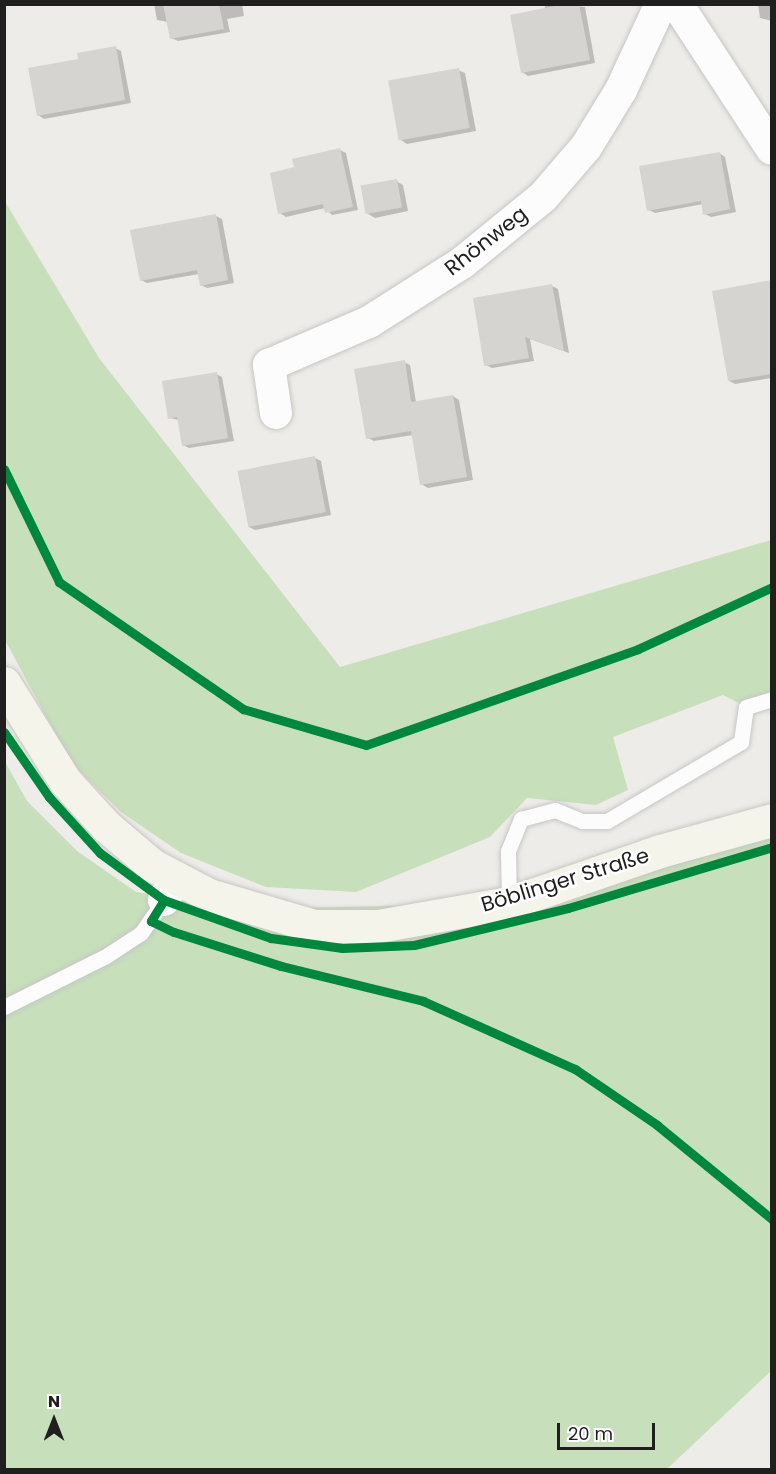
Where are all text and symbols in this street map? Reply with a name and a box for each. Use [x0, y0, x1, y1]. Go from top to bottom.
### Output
street label: Rhönweg [440, 201, 532, 281]
street label: Böblinger Straße [478, 842, 652, 918]
north arrow [24, 1390, 84, 1450]
text: N [48, 1390, 60, 1413]
scale bar [560, 1411, 658, 1449]
text: 20 m [568, 1421, 613, 1446]

